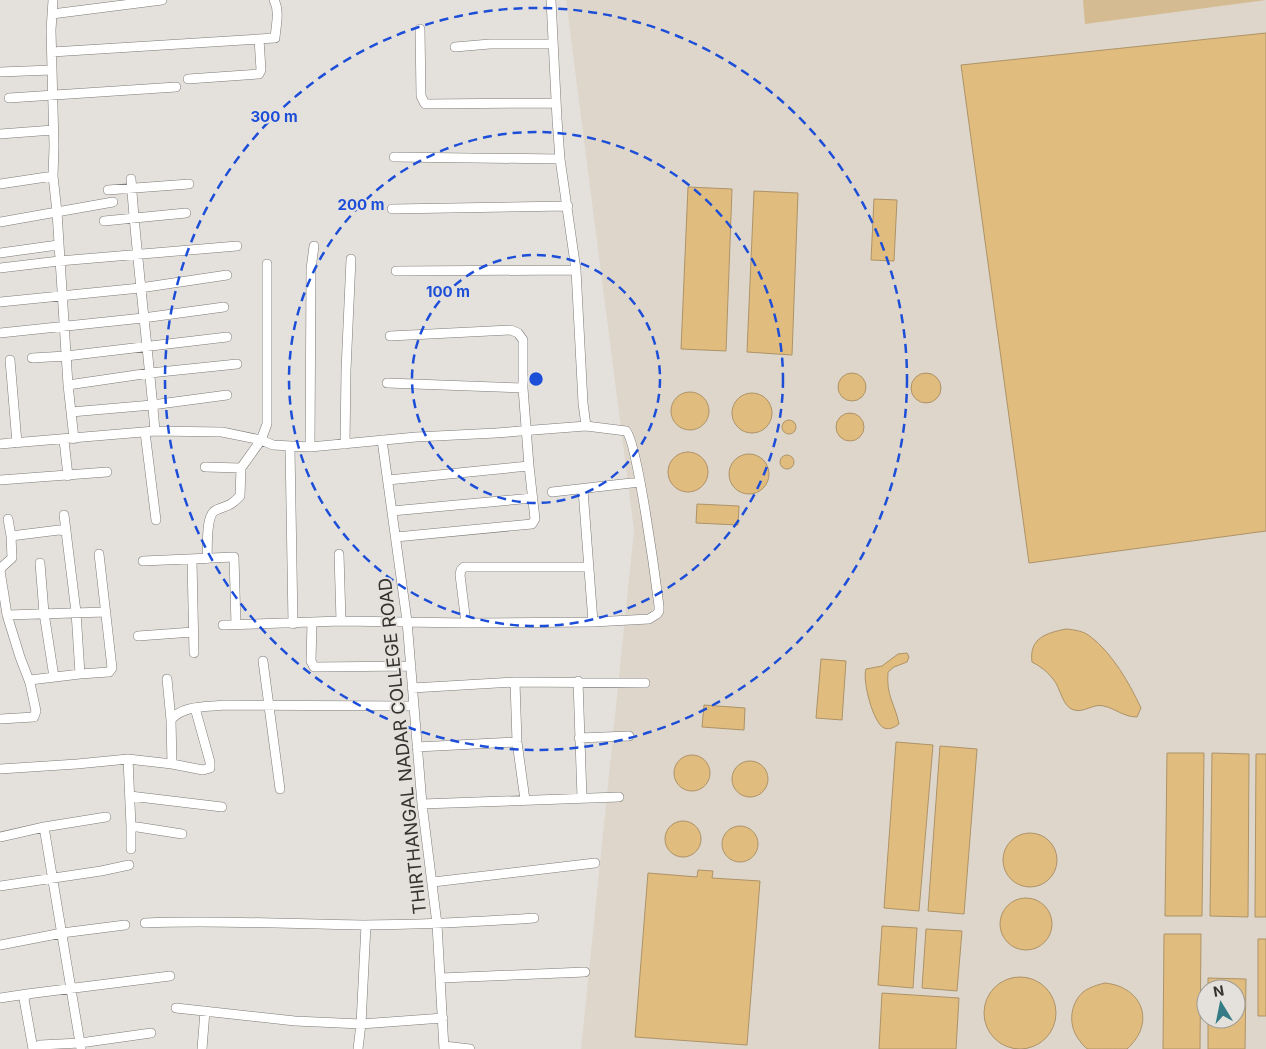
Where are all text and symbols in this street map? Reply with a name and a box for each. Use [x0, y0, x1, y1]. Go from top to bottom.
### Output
text: 300 m [250, 107, 298, 126]
text: 200 m [338, 195, 384, 214]
text: 100 m [426, 282, 470, 301]
centre of rings [527, 370, 545, 388]
street label: THIRTHANGAL NADAR COLLEGE ROAD [374, 577, 430, 915]
north arrow [1196, 979, 1246, 1029]
text: N [1212, 981, 1225, 1000]

